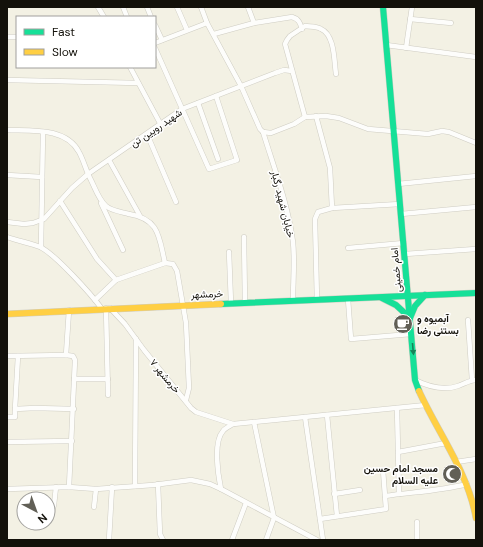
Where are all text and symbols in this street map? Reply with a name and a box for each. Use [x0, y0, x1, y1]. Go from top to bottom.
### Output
legend [16, 16, 156, 68]
text: Fast [52, 24, 75, 40]
text: Slow [52, 44, 78, 60]
street label: شهید رویین تن [128, 106, 184, 150]
street label: خیابان شهید رگبار [268, 168, 298, 239]
street label: امام خمینی [388, 247, 404, 293]
street label: خرمشهر [190, 287, 224, 301]
place label: آبمیوه و بستنی رضا [417, 312, 459, 337]
cafe icon: آبمیوه و بستنی رضا [392, 313, 414, 335]
one-way arrow [409, 343, 416, 355]
street label: خرمشهر ۷ [147, 356, 183, 396]
place label: مسجد امام حسین علیه السلام [364, 462, 439, 487]
mosque icon: مسجد امام حسین علیه السلام [441, 463, 463, 485]
north arrow [16, 491, 56, 531]
text: N [35, 511, 50, 526]

